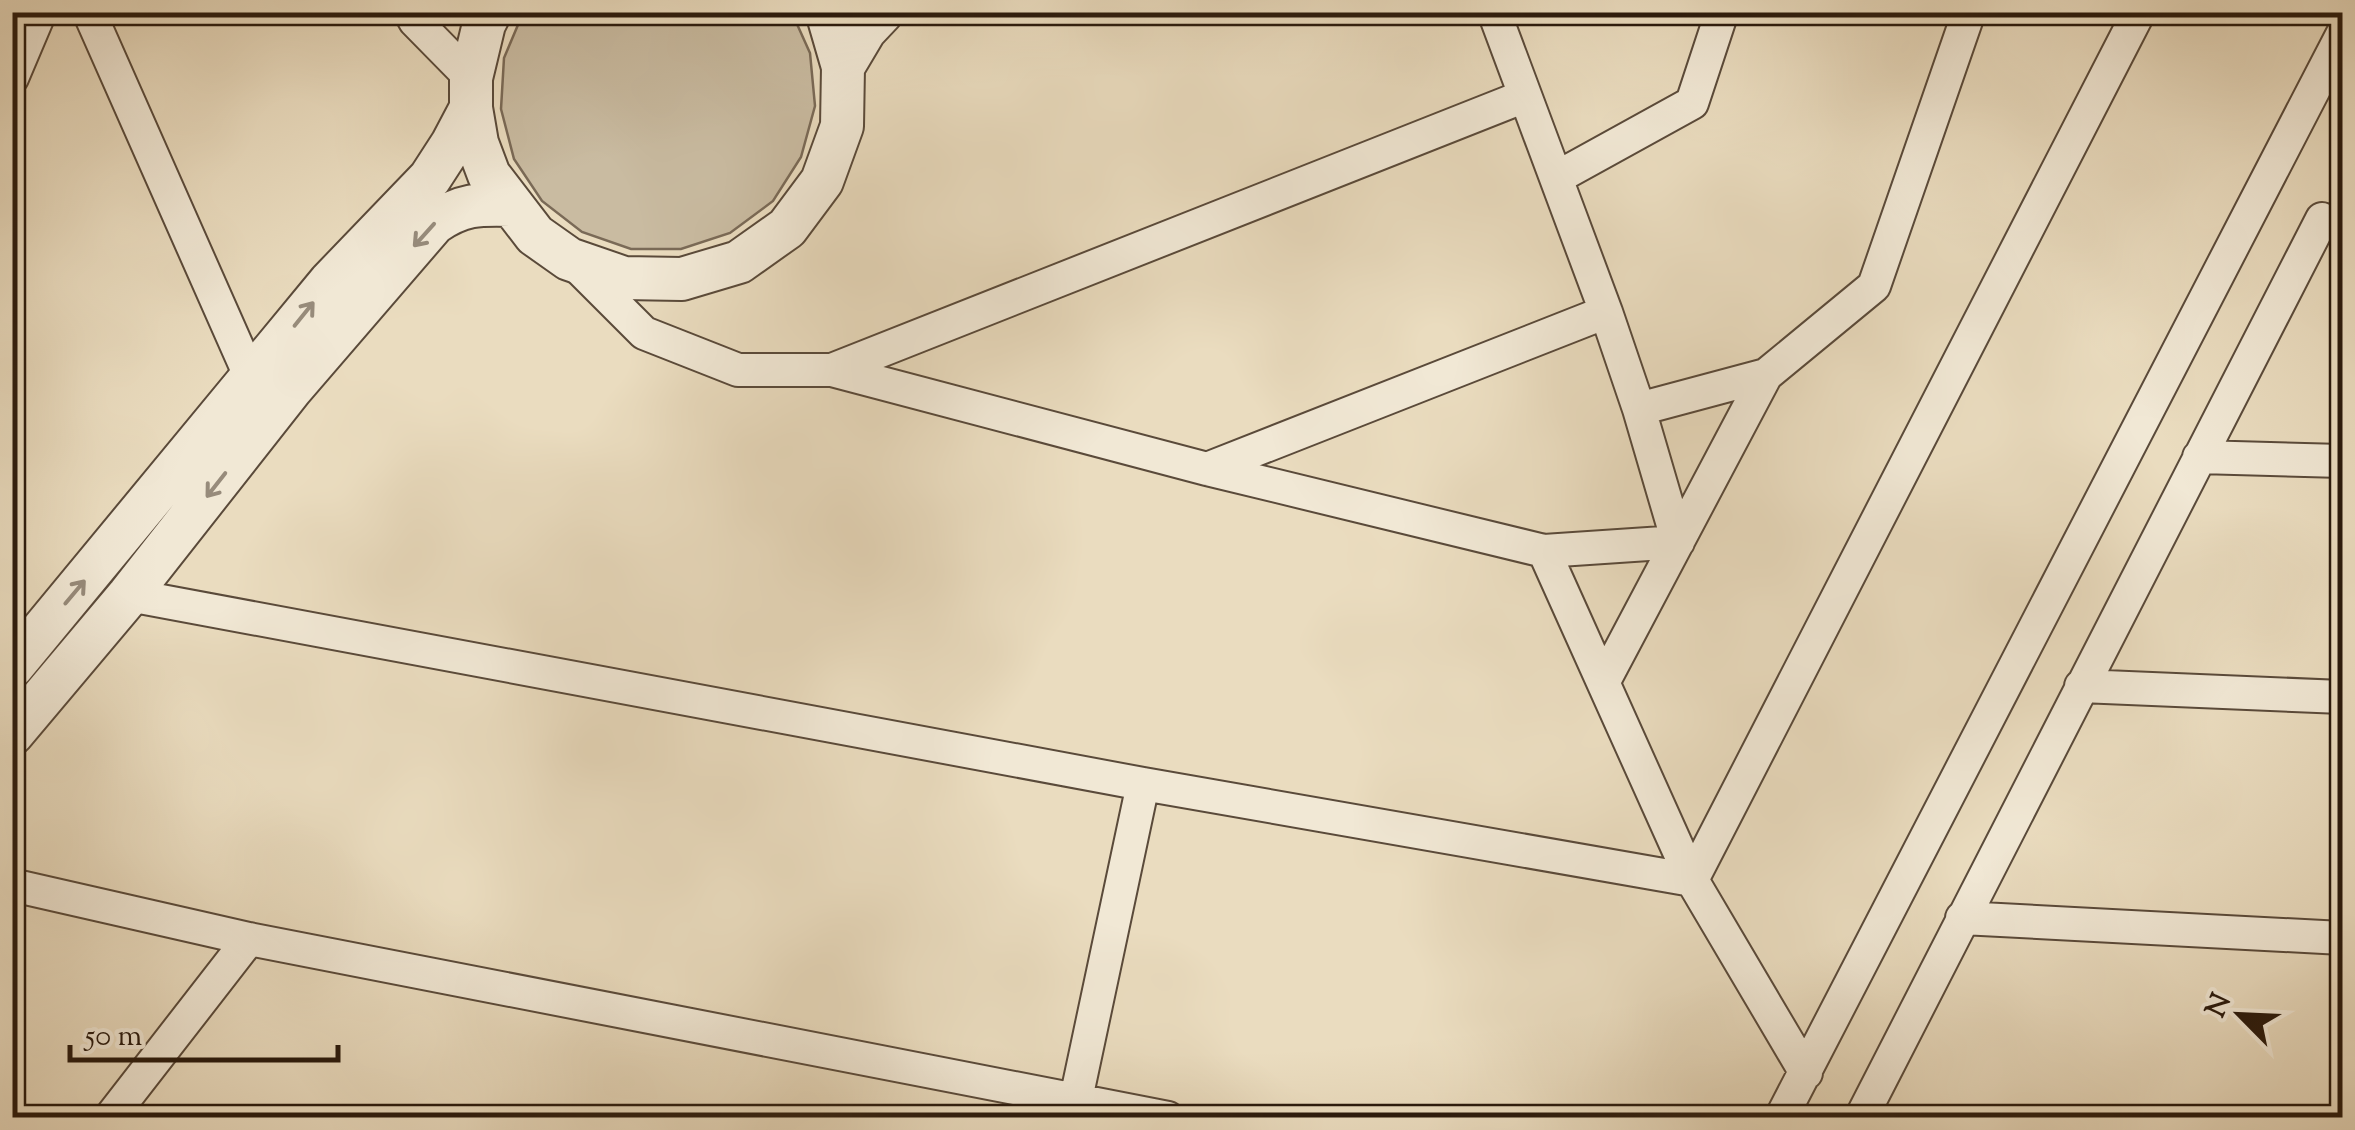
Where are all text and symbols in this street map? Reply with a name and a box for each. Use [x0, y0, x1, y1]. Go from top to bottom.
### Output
one-way arrow [413, 222, 436, 247]
one-way arrow [292, 302, 314, 328]
one-way arrow [206, 471, 227, 498]
one-way arrow [63, 580, 85, 606]
north arrow [2190, 965, 2290, 1065]
text: N [2197, 988, 2243, 1024]
scale bar [70, 1000, 338, 1062]
text: 50 m [83, 1016, 143, 1059]

